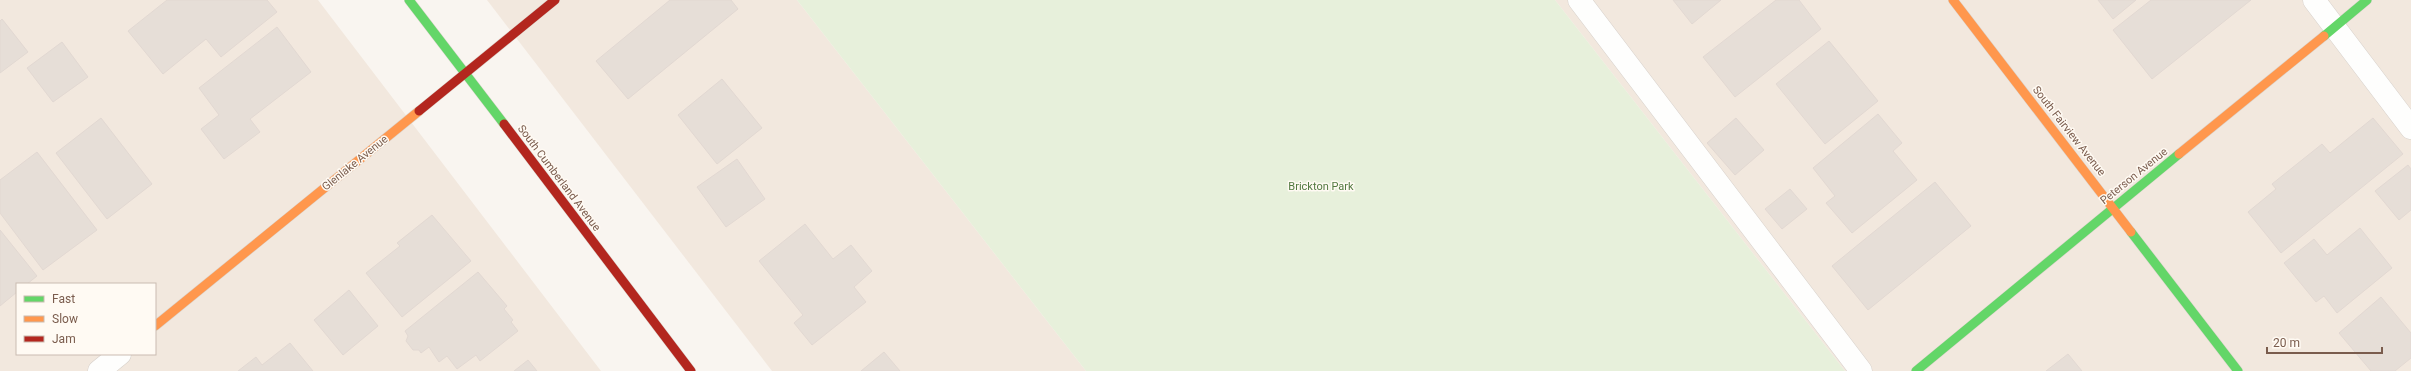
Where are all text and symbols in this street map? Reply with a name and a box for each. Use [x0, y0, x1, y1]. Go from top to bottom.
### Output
street label: South Fairview Avenue [2030, 83, 2108, 179]
street label: South Cumberland Avenue [515, 122, 603, 234]
street label: Glenlake Avenue [320, 132, 391, 193]
street label: Peterson Avenue [2098, 145, 2170, 207]
park label: Brickton Park [1288, 180, 1354, 193]
legend [16, 283, 156, 355]
text: Fast [52, 292, 75, 306]
text: Slow [52, 312, 78, 326]
scale bar [2267, 329, 2382, 355]
text: Jam [52, 332, 76, 346]
text: 20 m [2273, 336, 2300, 350]

